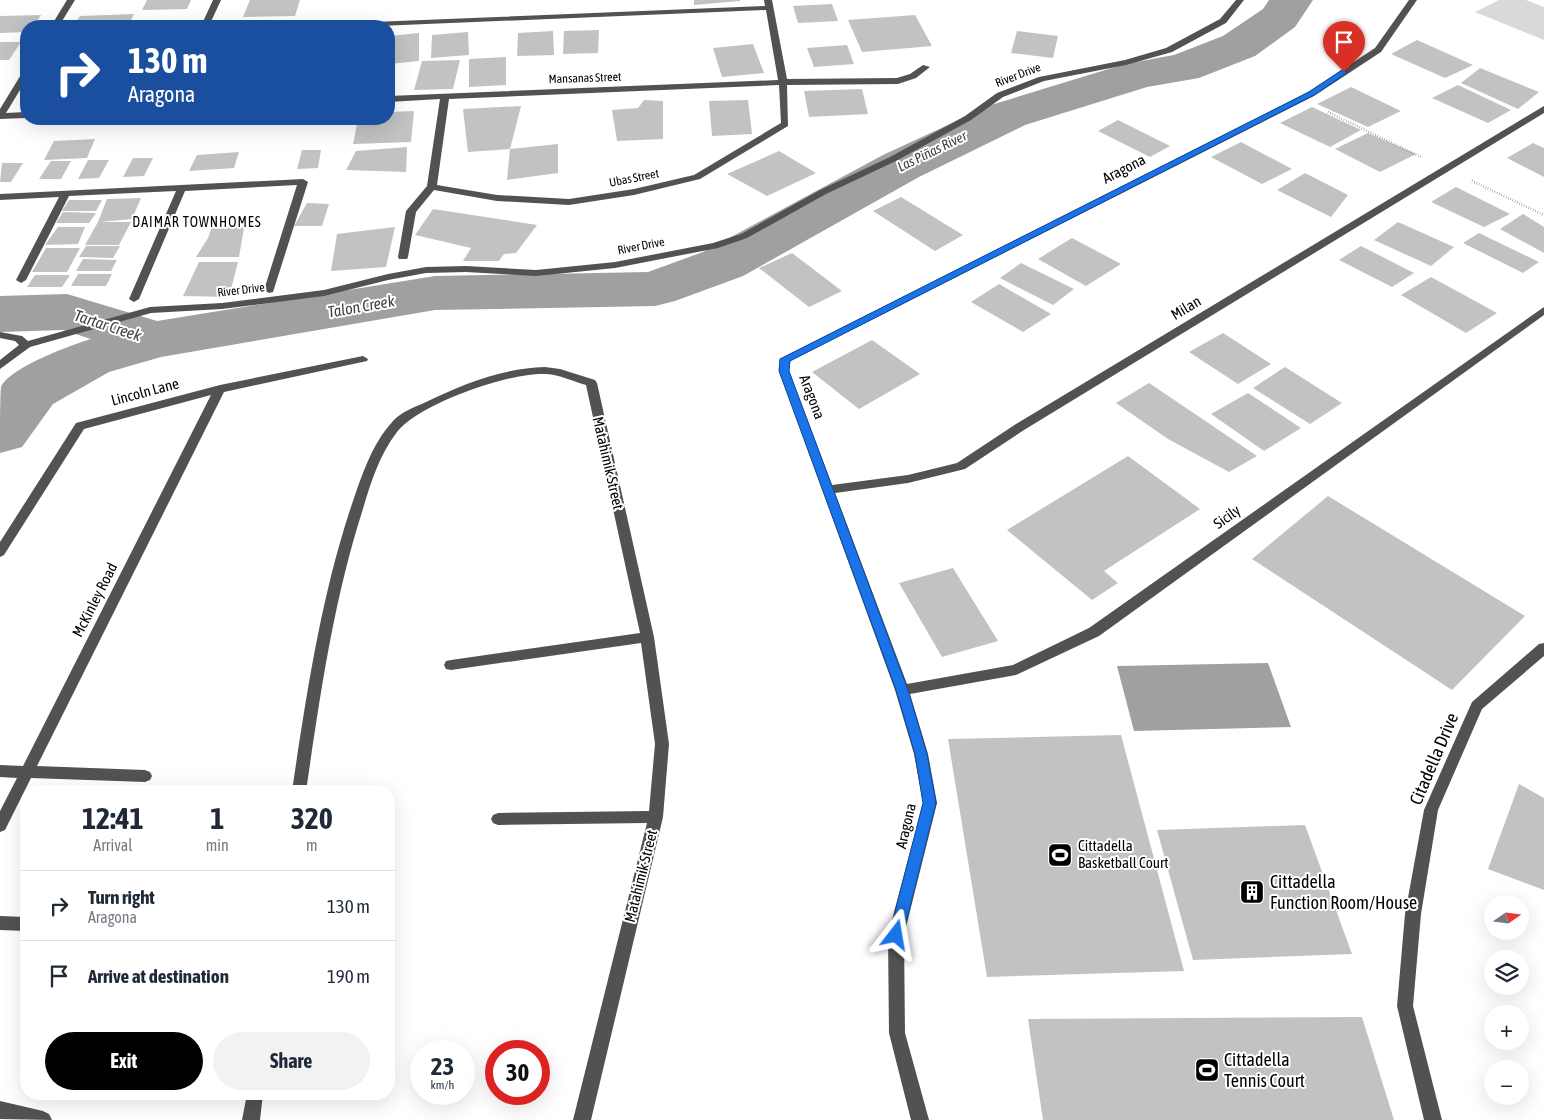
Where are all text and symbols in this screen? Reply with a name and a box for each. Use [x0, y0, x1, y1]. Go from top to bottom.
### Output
pin [1323, 21, 1365, 72]
icon: arrive [1330, 28, 1358, 56]
icon: right [45, 40, 110, 105]
text: 130 m [128, 40, 207, 80]
street label: River Drive [993, 60, 1043, 90]
street label: Mansanas Street [548, 70, 622, 86]
text: Aragona [128, 81, 195, 107]
water label: Las Piñas River [895, 127, 970, 175]
street label: Aragona [1099, 151, 1148, 187]
street label: Ubas Street [608, 166, 661, 190]
district label: DAIMAR TOWNHOMES [132, 214, 262, 230]
street label: River Drive [616, 235, 666, 257]
street label: River Drive [217, 280, 265, 300]
water label: Talon Creek [326, 291, 397, 321]
street label: Milan [1168, 292, 1204, 323]
water label: Tartar Creek [72, 306, 145, 345]
street label: Aragona [796, 372, 829, 421]
street label: Lincoln Lane [109, 374, 181, 409]
street label: Matahimik Street [590, 415, 627, 511]
street label: Sicily [1210, 501, 1243, 532]
street label: McKinley Road [69, 560, 121, 640]
street label: Citadella Drive [1405, 710, 1462, 808]
text: 12:41 [82, 801, 144, 835]
text: 1 [210, 801, 224, 835]
text: 320 [291, 801, 333, 835]
street label: Aragona [892, 802, 919, 850]
street label: Matahimik Street [621, 828, 660, 924]
text: Arrival [93, 836, 132, 854]
text: min [206, 836, 229, 854]
text: m [306, 836, 318, 854]
place label: Cittadella Basketball Court [1078, 837, 1169, 871]
sports icon: Cittadella Basketball Court [1047, 842, 1073, 868]
place label: Cittadella Function Room/House [1270, 871, 1417, 913]
building icon: Cittadella Function Room/House [1239, 879, 1265, 905]
text: Turn right [88, 886, 155, 908]
icon: right [45, 892, 73, 920]
text: 130 m [327, 895, 370, 917]
north arrow [1484, 895, 1529, 940]
map controls [1484, 895, 1529, 1105]
text: Aragona [88, 908, 137, 926]
position arrow [869, 908, 921, 960]
button: layers [1484, 950, 1529, 995]
icon: arrive [45, 962, 73, 990]
text: Arrive at destination [88, 965, 229, 987]
text: 190 m [327, 965, 370, 987]
button: + [1484, 1005, 1529, 1050]
button: Exit [45, 1032, 203, 1090]
button: Share [213, 1032, 370, 1090]
speed limit sign: 30 [485, 1040, 550, 1105]
place label: Cittadella Tennis Court [1224, 1049, 1305, 1091]
text: 23 [431, 1052, 454, 1080]
sports icon: Cittadella Tennis Court [1194, 1057, 1220, 1083]
button: − [1484, 1060, 1529, 1105]
text: km/h [431, 1078, 454, 1092]

